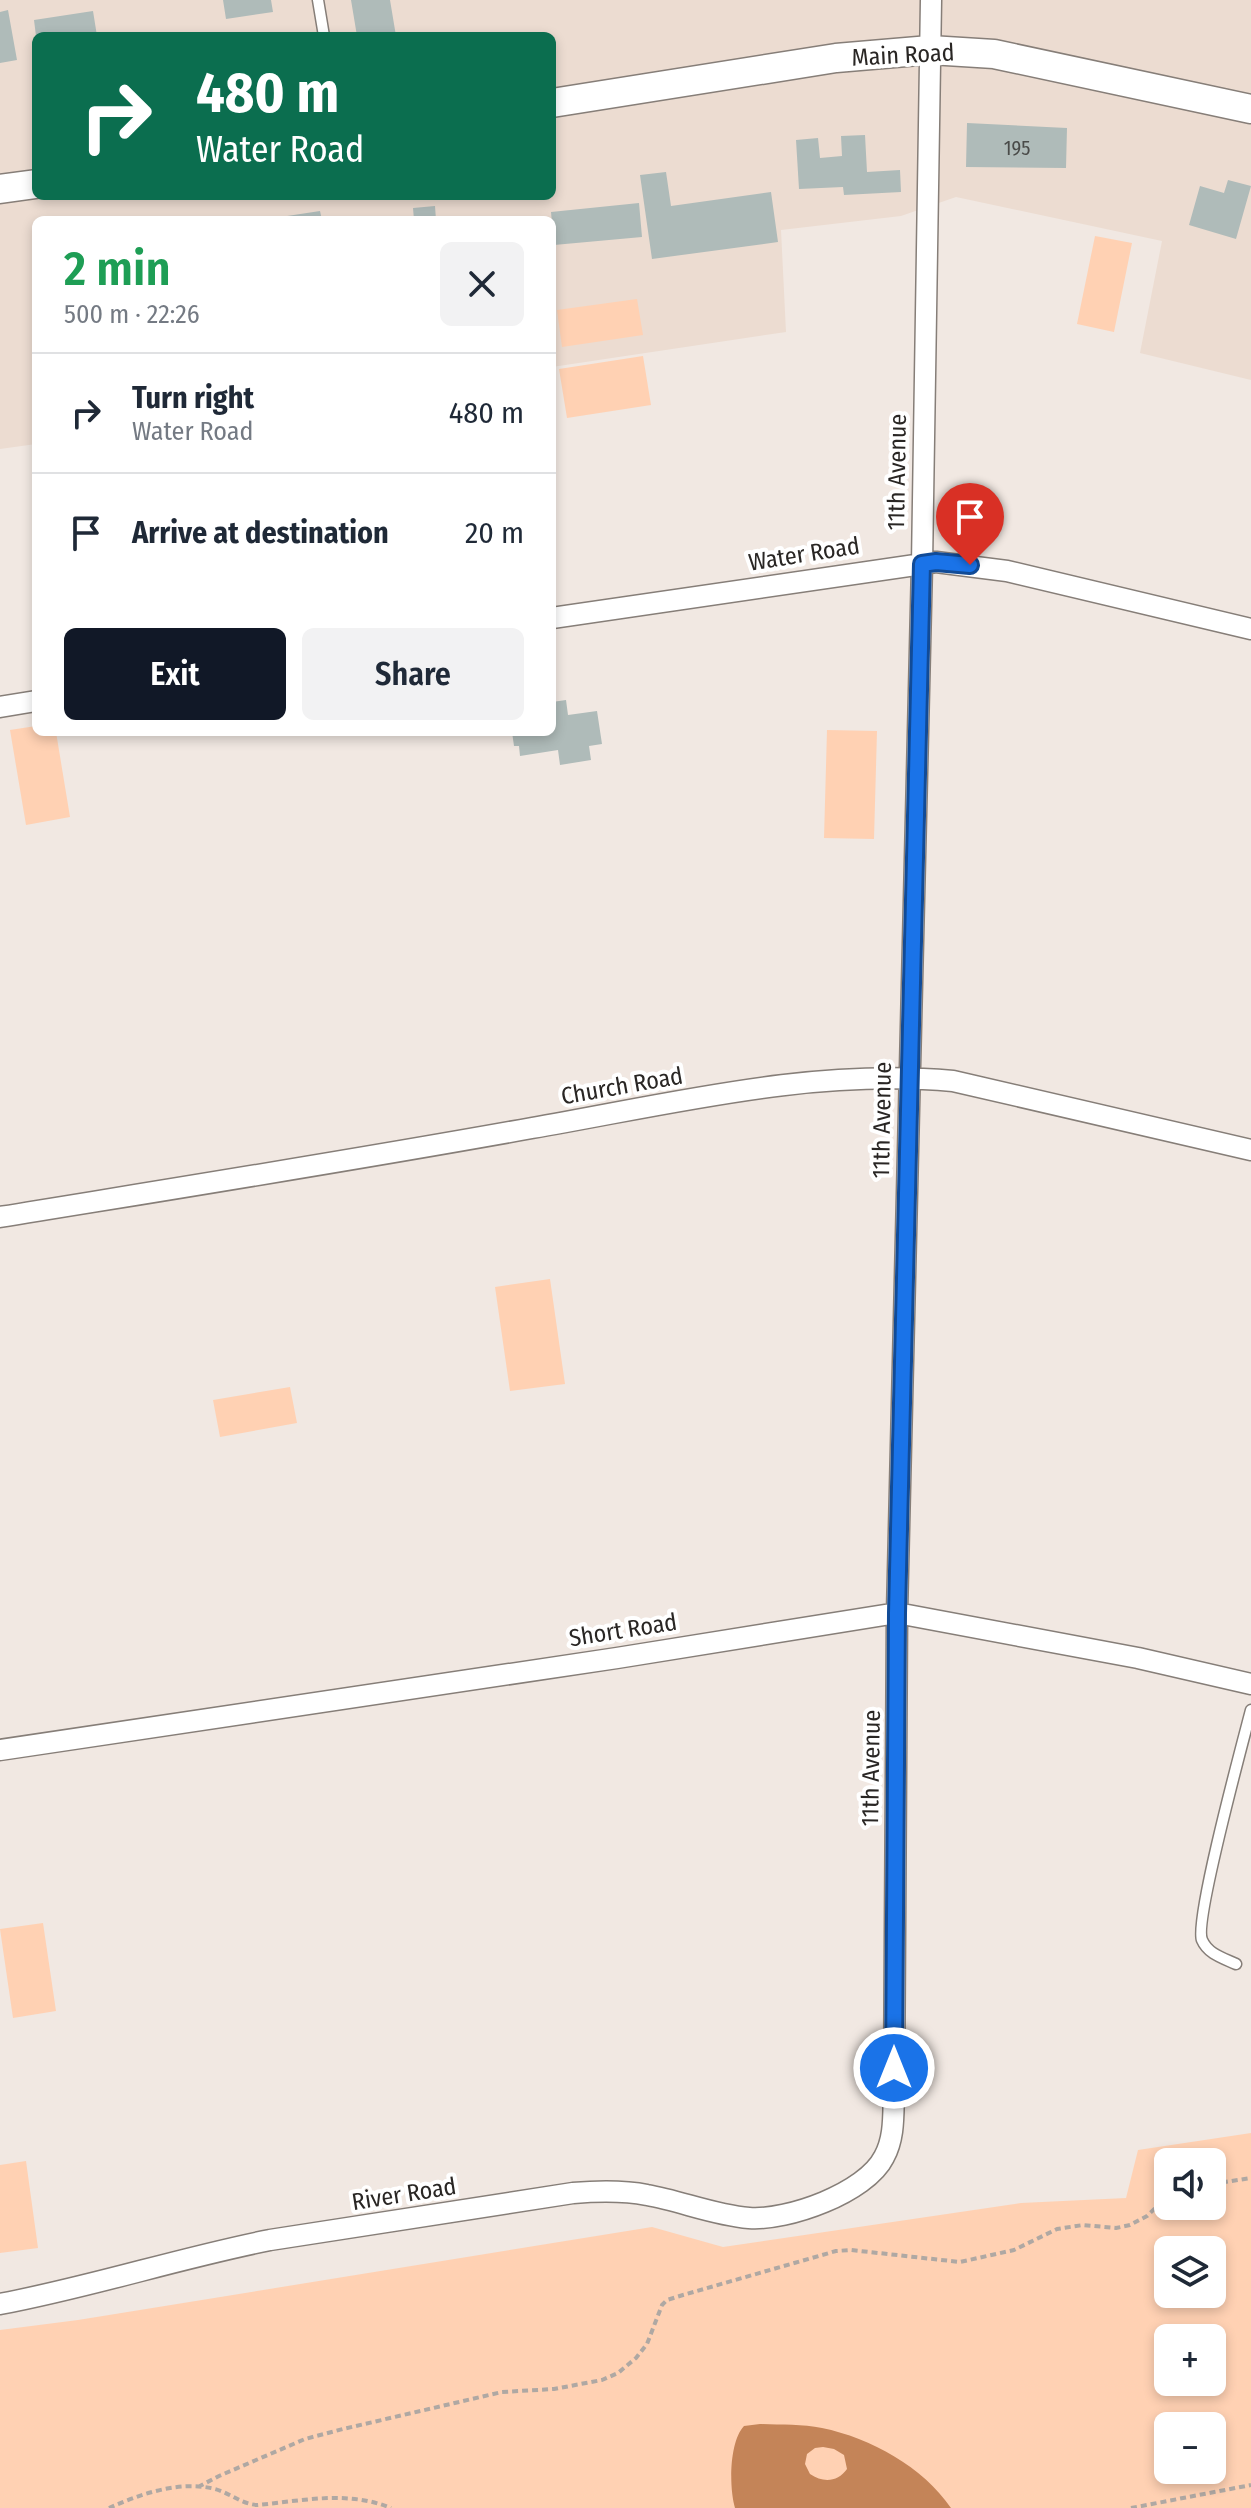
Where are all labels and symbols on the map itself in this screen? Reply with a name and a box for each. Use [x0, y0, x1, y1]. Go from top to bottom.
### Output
street label: Main Road [851, 38, 955, 72]
house number: 195 [1004, 136, 1030, 160]
street label: 11th Avenue [882, 413, 912, 531]
pin [936, 483, 1004, 565]
street label: Water Road [746, 531, 862, 577]
street label: 11th Avenue [867, 1061, 897, 1179]
street label: Church Road [559, 1062, 685, 1110]
street label: Short Road [567, 1608, 679, 1652]
street label: 11th Avenue [856, 1709, 886, 1827]
position arrow [852, 2026, 936, 2110]
street label: River Road [350, 2172, 458, 2216]

